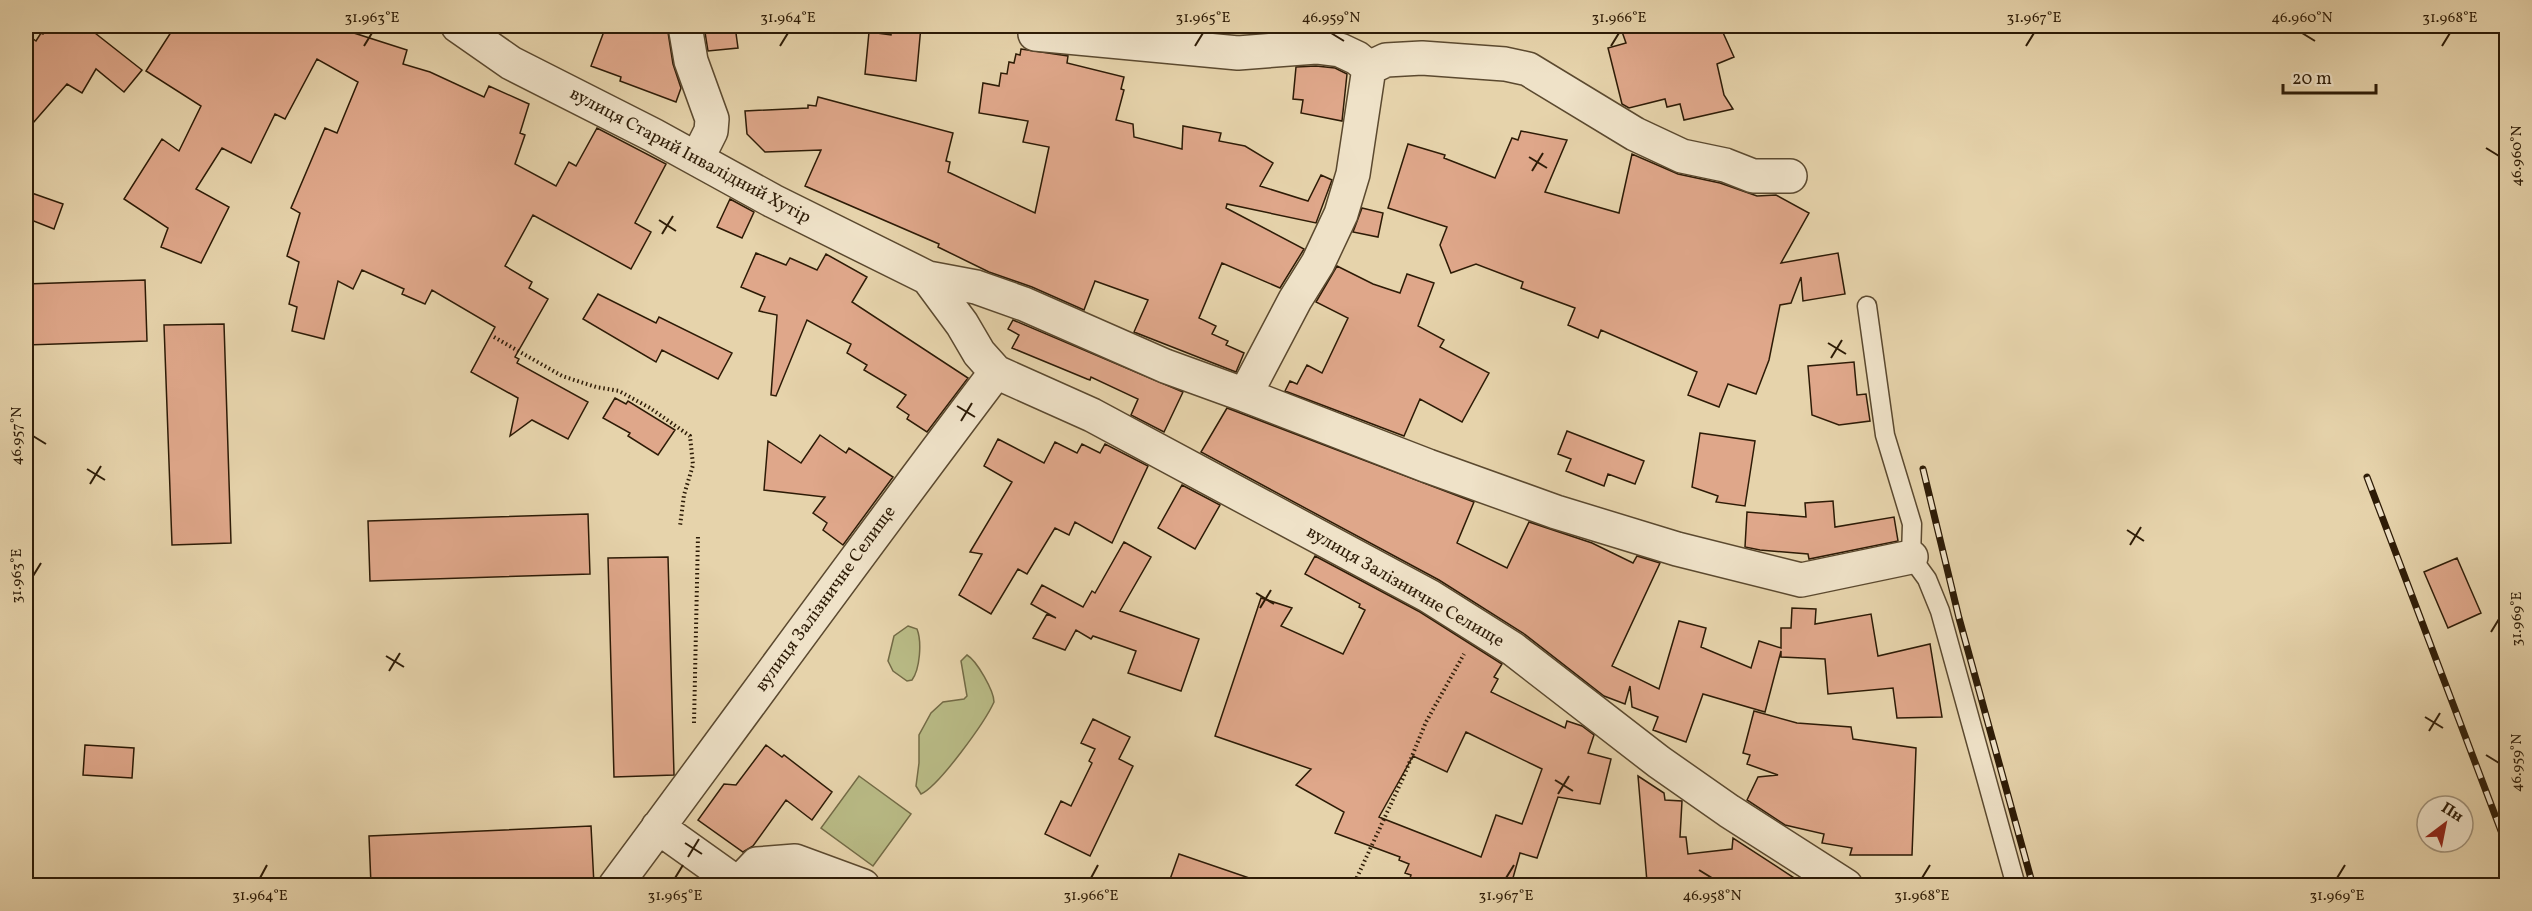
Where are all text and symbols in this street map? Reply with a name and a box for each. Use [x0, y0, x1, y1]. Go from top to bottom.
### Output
text: 31.963°E [344, 8, 400, 29]
text: 31.964°E [760, 8, 816, 29]
text: 31.965°E [1176, 8, 1230, 29]
text: 46.959°N [1302, 8, 1360, 29]
text: 31.966°E [1591, 8, 1647, 29]
text: 31.967°E [2007, 8, 2061, 29]
text: 46.960°N [2271, 8, 2333, 29]
text: 31.968°E [2422, 8, 2478, 29]
scale bar [2283, 57, 2376, 95]
text: 20 m [2292, 67, 2332, 92]
street label: вулиця Старий Інвалідний Хутір [565, 82, 815, 230]
text: 46.960°N [2507, 125, 2528, 187]
text: 46.957°N [7, 407, 28, 465]
street label: вулиця Залізничне Селище [750, 501, 902, 697]
street label: вулиця Залізничне Селище [1301, 520, 1509, 654]
text: 31.963°E [7, 548, 28, 604]
text: 31.969°E [2507, 591, 2528, 647]
text: 46.959°N [2507, 734, 2528, 792]
north arrow [2415, 794, 2475, 854]
text: Пн [2436, 798, 2467, 828]
text: 31.964°E [232, 886, 288, 907]
text: 31.965°E [648, 886, 702, 907]
text: 31.966°E [1063, 886, 1119, 907]
text: 31.967°E [1479, 886, 1533, 907]
text: 46.958°N [1682, 886, 1742, 907]
text: 31.968°E [1894, 886, 1950, 907]
text: 31.969°E [2309, 886, 2365, 907]

